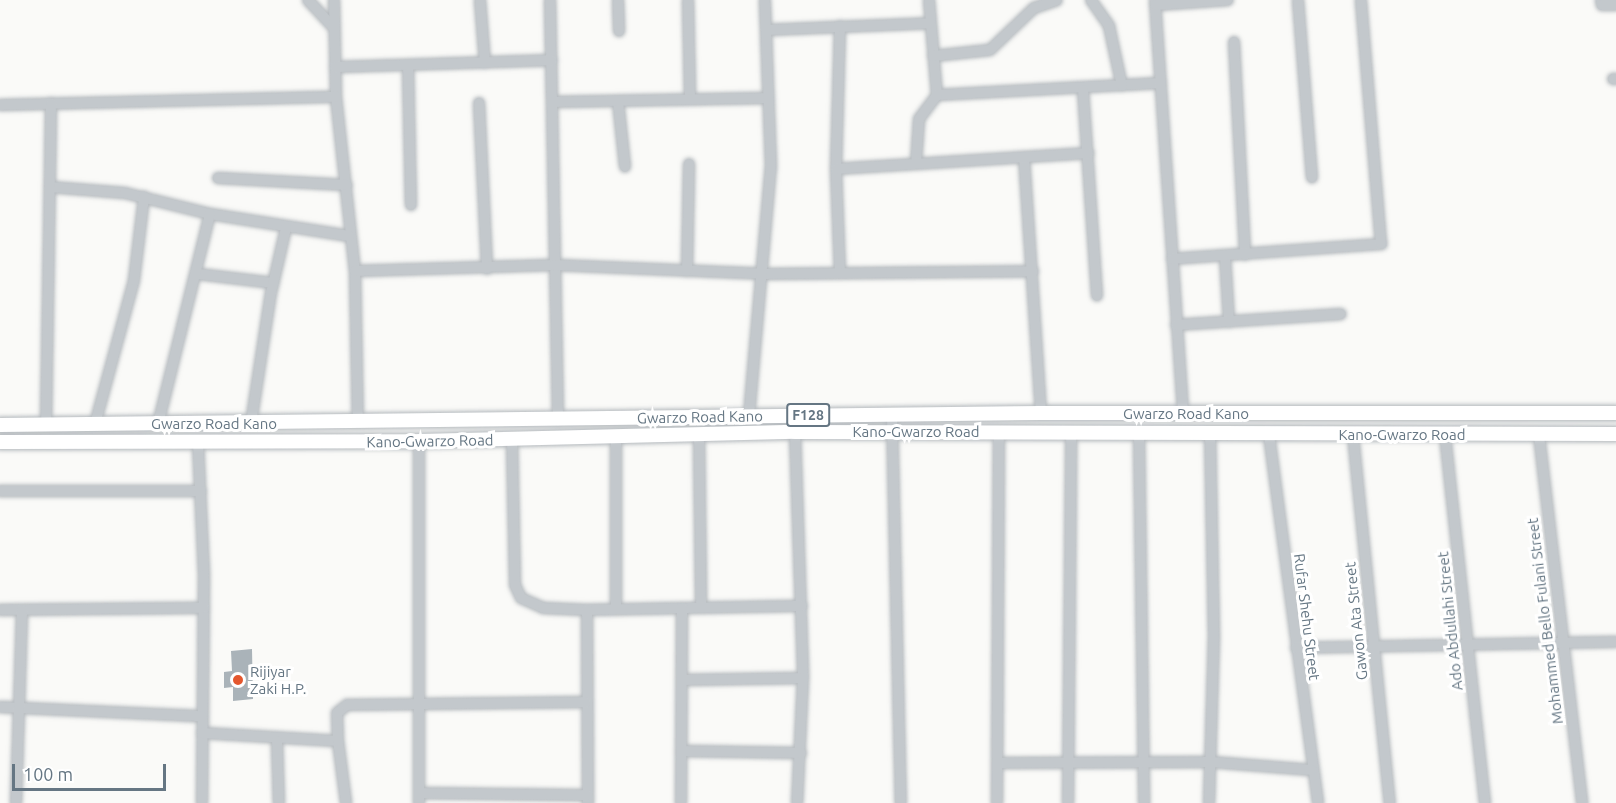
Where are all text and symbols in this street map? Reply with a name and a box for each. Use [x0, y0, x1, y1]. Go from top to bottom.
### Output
road number: F128 [786, 404, 830, 426]
street label: Gwarzo Road Kano [1123, 405, 1249, 423]
street label: Gwarzo Road Kano [637, 407, 763, 427]
street label: Gwarzo Road Kano [151, 415, 277, 433]
street label: Kano-Gwarzo Road [852, 423, 980, 441]
street label: Kano-Gwarzo Road [1338, 426, 1466, 444]
street label: Kano-Gwarzo Road [366, 431, 494, 451]
street label: Mohammed Bello Fulani Street [1523, 517, 1567, 725]
street label: Ado Abdullahi Street [1434, 551, 1466, 691]
street label: Rufar Shehu Street [1290, 553, 1324, 681]
street label: Gawon Ata Street [1341, 561, 1371, 681]
place label: Rijiyar Zaki H.P. [250, 662, 306, 697]
marker: Rijiyar Zaki H.P. [231, 673, 245, 687]
scale bar [15, 752, 170, 790]
text: 100 m [23, 764, 73, 784]

